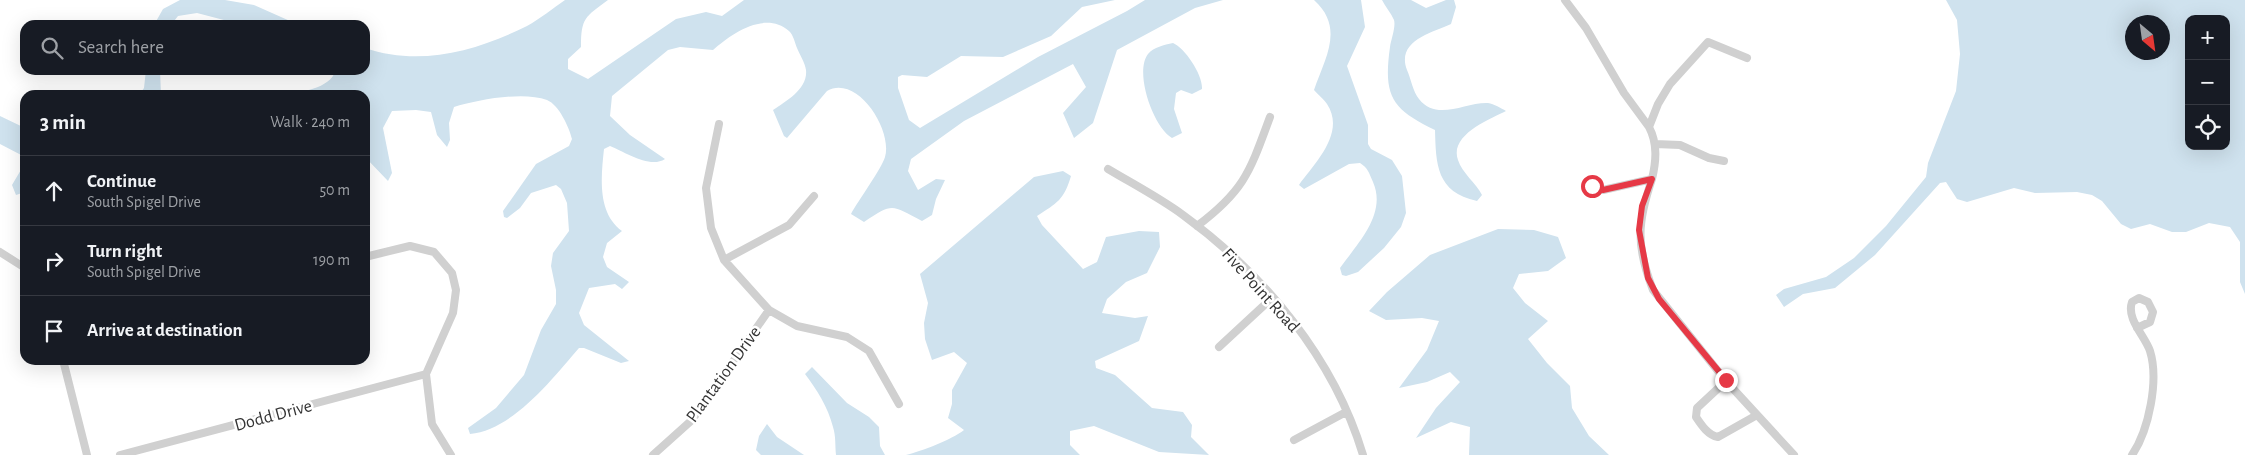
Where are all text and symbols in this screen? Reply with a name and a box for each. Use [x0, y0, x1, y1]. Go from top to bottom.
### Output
north arrow [2125, 15, 2170, 60]
map controls [2185, 15, 2230, 150]
button: + [2185, 15, 2230, 60]
search box [20, 20, 370, 75]
icon: search [38, 34, 66, 62]
text: Search here [78, 38, 164, 57]
button: − [2185, 60, 2230, 105]
button: locate [2185, 105, 2230, 150]
text: 3 min [40, 112, 86, 133]
text: Walk · 240 m [270, 114, 350, 130]
text: Continue [87, 172, 156, 191]
route start [1581, 175, 1604, 198]
icon: ahead [40, 177, 68, 205]
text: 50 m [319, 182, 350, 198]
text: South Spigel Drive [87, 194, 201, 210]
text: Turn right [87, 242, 162, 261]
street label: Five Point Road [1218, 245, 1303, 336]
icon: right [40, 247, 68, 275]
text: 190 m [313, 252, 350, 268]
text: South Spigel Drive [87, 264, 201, 280]
icon: arrive [40, 317, 68, 345]
text: Arrive at destination [87, 321, 243, 340]
street label: Plantation Drive [683, 323, 765, 426]
route end [1715, 369, 1738, 392]
street label: Dodd Drive [233, 397, 314, 435]

